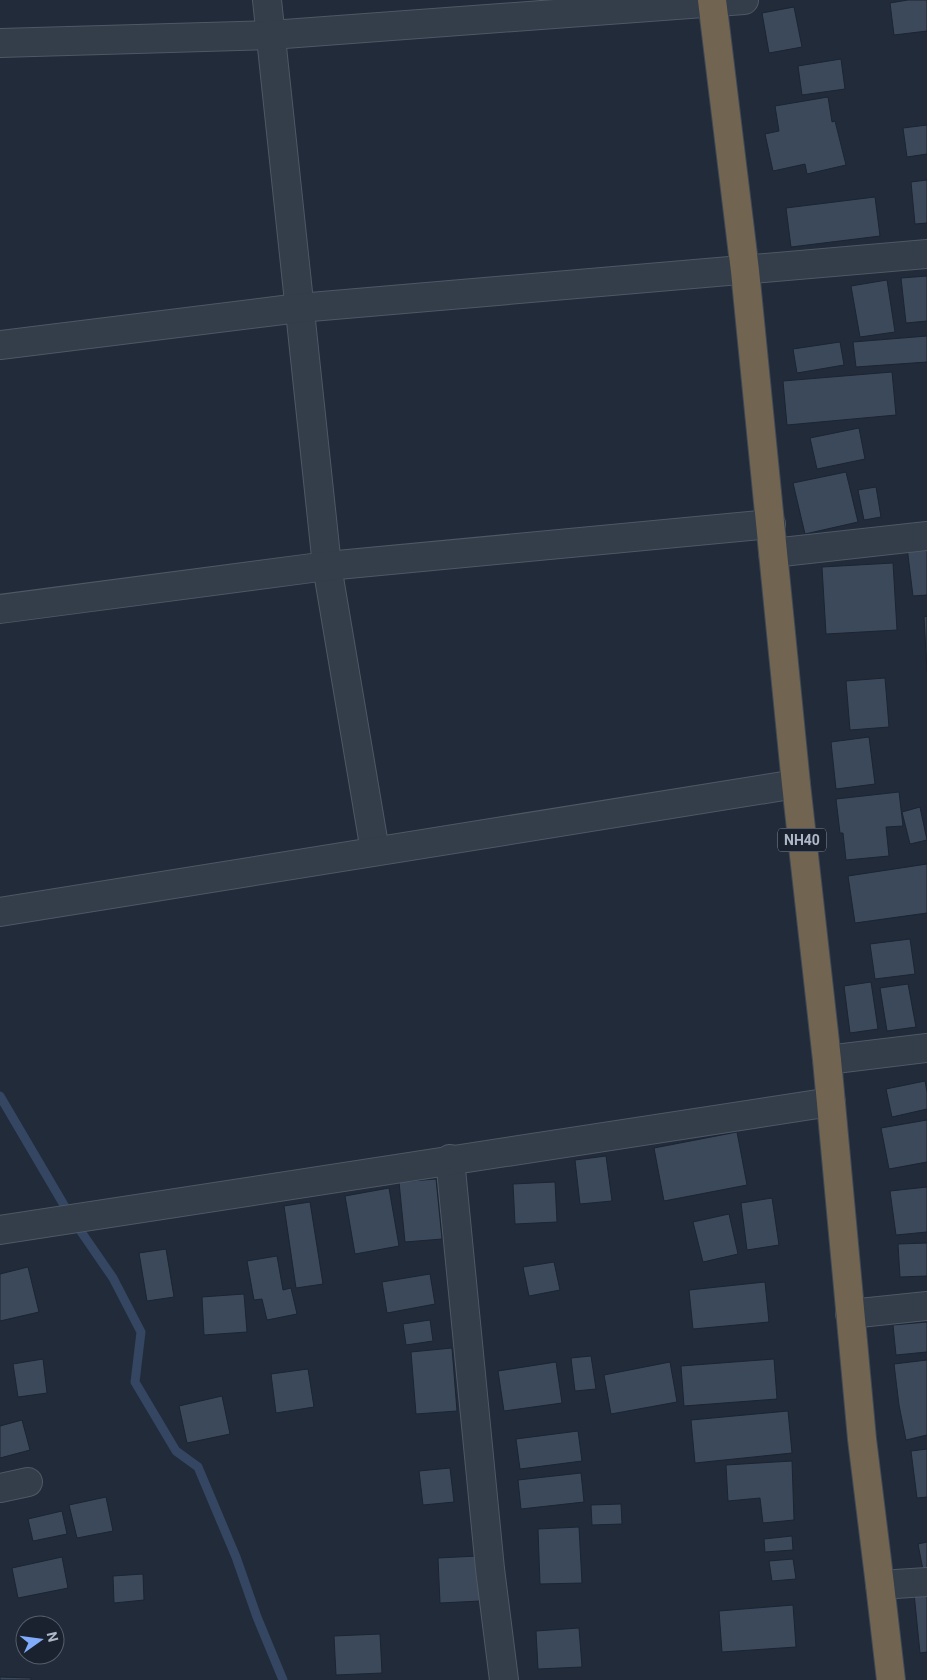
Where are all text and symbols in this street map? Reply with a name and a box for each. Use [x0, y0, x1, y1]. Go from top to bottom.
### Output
road number: NH40 [778, 828, 826, 852]
north arrow [15, 1615, 65, 1665]
text: N [44, 1630, 62, 1644]

